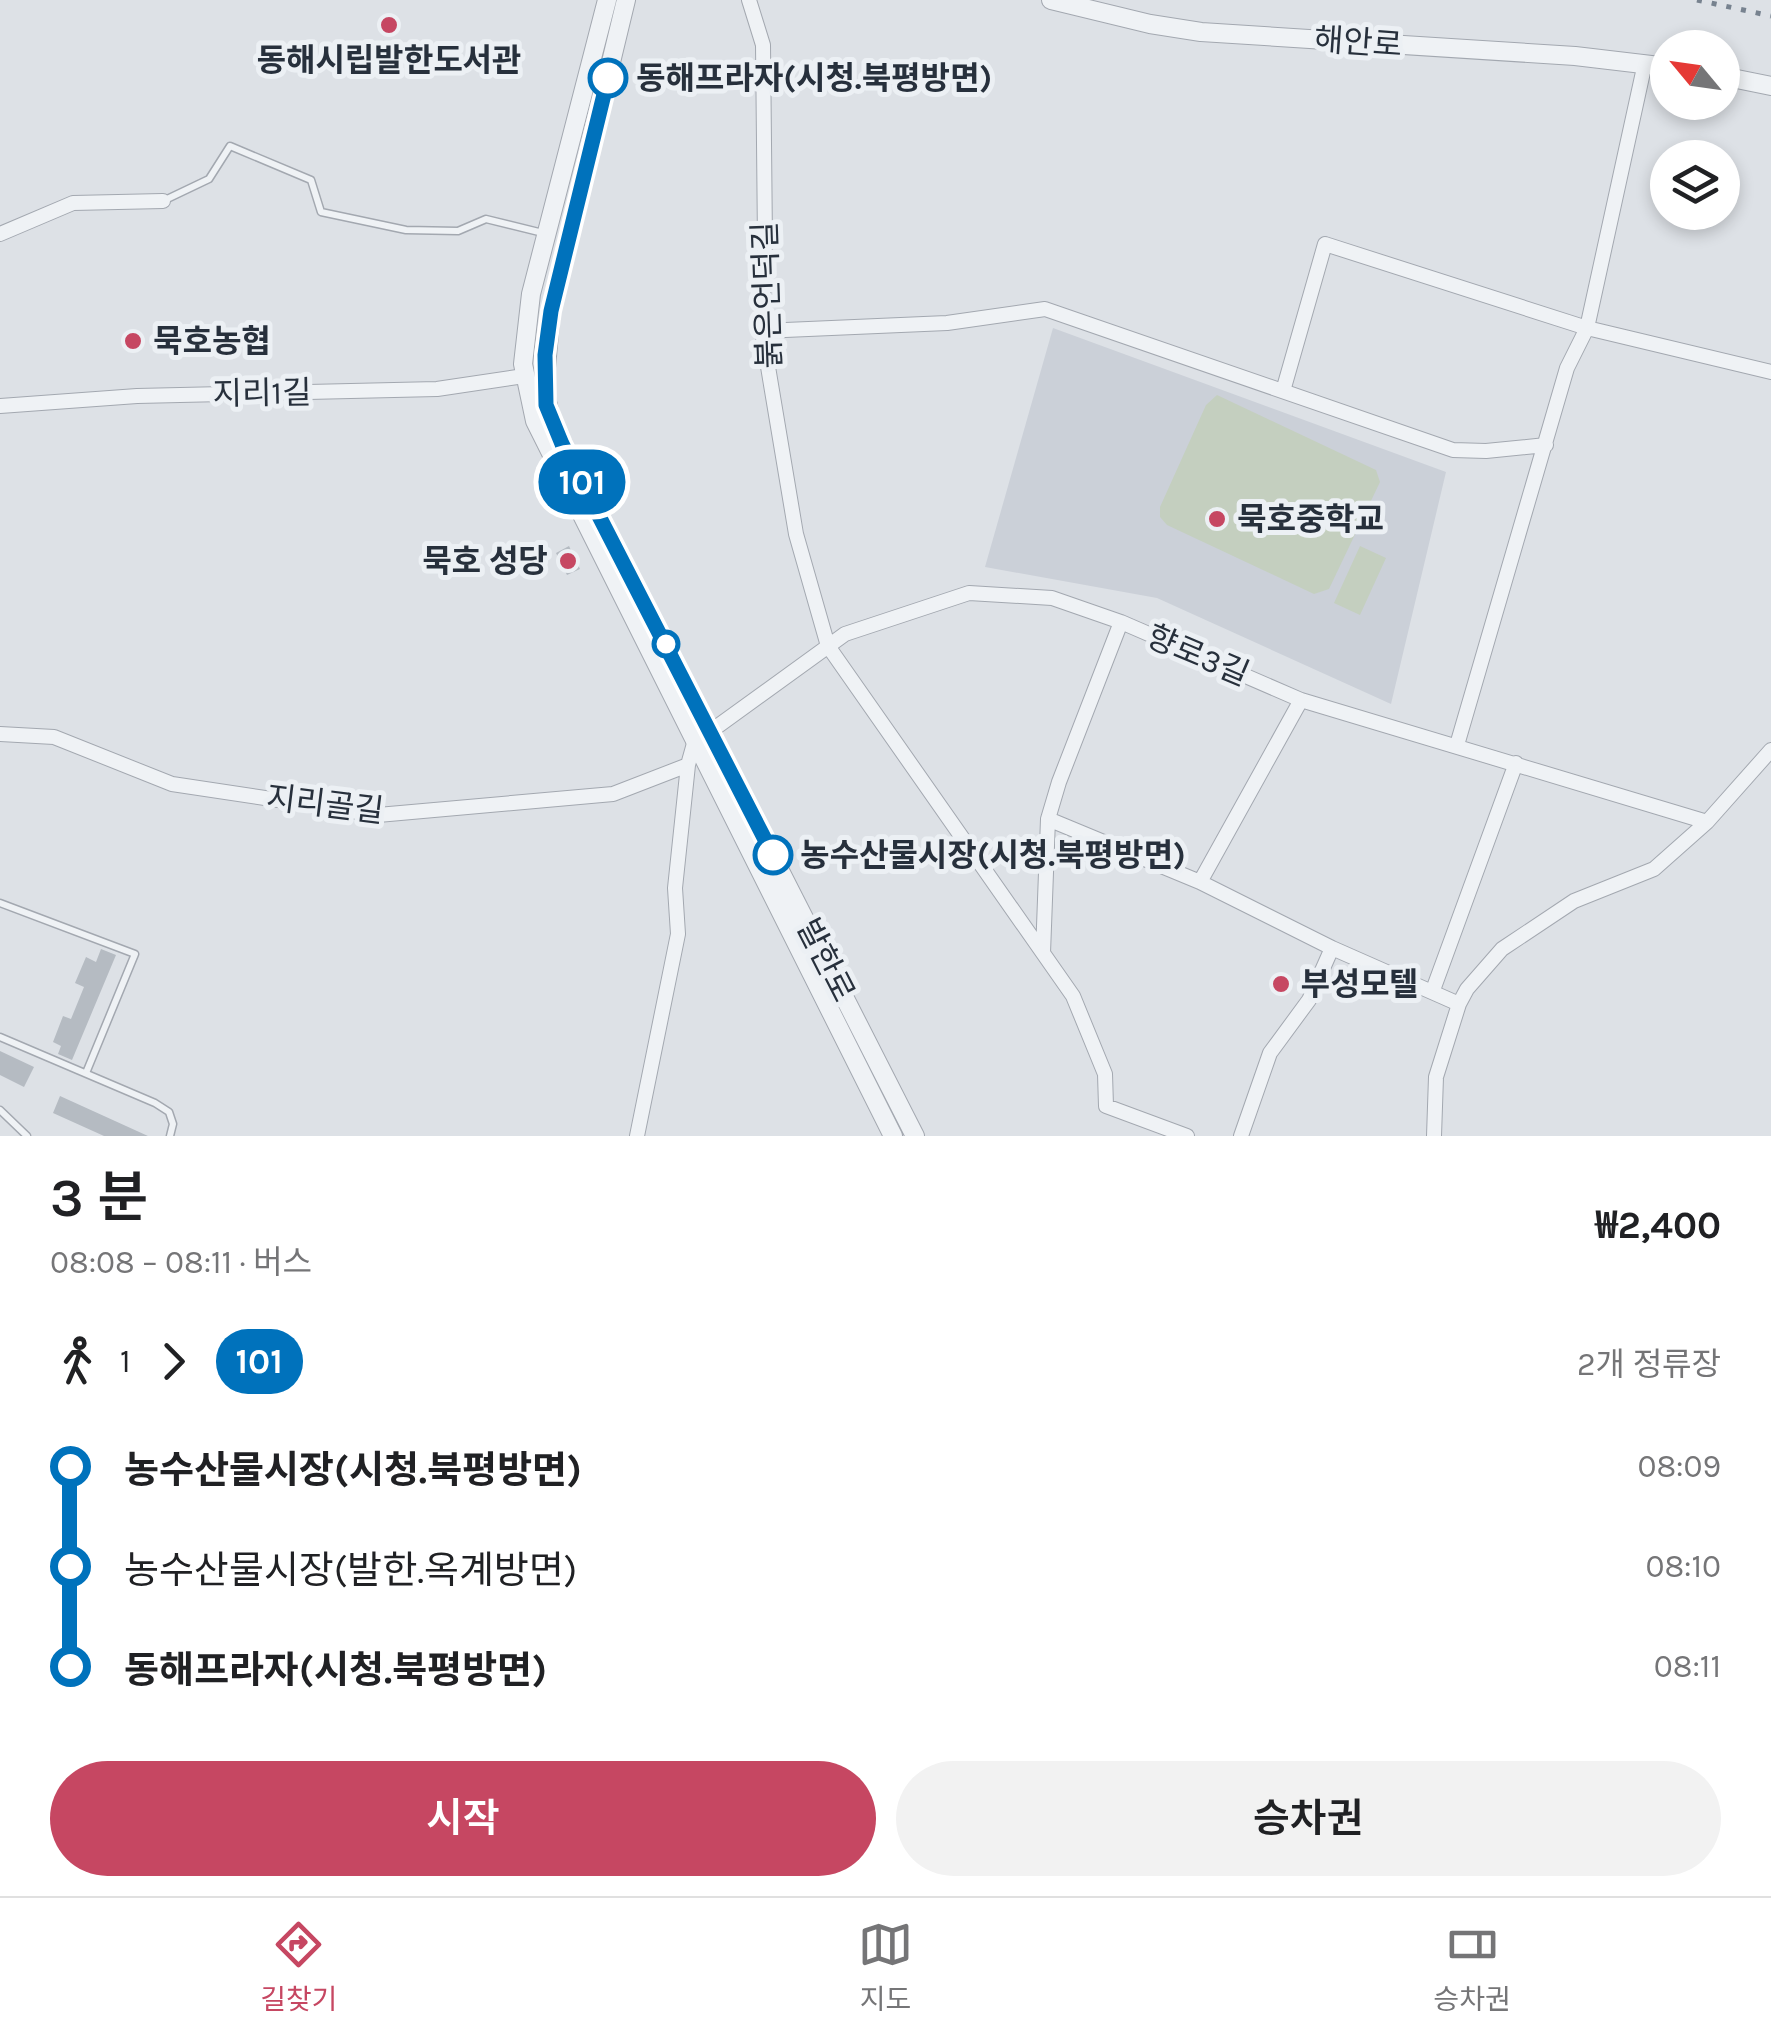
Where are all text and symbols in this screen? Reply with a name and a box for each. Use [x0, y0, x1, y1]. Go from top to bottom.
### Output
marker: 동해시립발한도서관 [378, 14, 400, 36]
street label: 해안로 [1313, 21, 1403, 64]
north arrow [1650, 30, 1740, 120]
map controls [1650, 30, 1740, 230]
place label: 동해시립발한도서관 [257, 42, 521, 79]
marker: 동해프라자(시청.북평방면) [589, 59, 627, 97]
place label: 동해프라자(시청.북평방면) [636, 60, 992, 97]
button: layers [1650, 140, 1740, 230]
street label: 붉은언덕길 [746, 221, 789, 369]
place label: 묵호농협 [153, 323, 271, 360]
marker: 묵호농협 [122, 330, 144, 352]
street label: 지리1길 [212, 374, 312, 413]
line badge: 101 [524, 450, 640, 514]
text: 101 [558, 462, 606, 503]
place label: 묵호중학교 [1237, 501, 1384, 538]
marker: 묵호중학교 [1206, 508, 1228, 530]
place label: 묵호 성당 [422, 543, 548, 580]
marker: 묵호 성당 [557, 550, 579, 572]
street label: 향로3길 [1141, 617, 1254, 693]
unlabelled marker [653, 631, 679, 657]
street label: 지리골길 [264, 779, 386, 830]
marker: 농수산물시장(시청.북평방면) [754, 836, 792, 874]
place label: 농수산물시장(시청.북평방면) [800, 837, 1186, 874]
street label: 발한로 [789, 912, 862, 1008]
place label: 부성모텔 [1301, 966, 1419, 1003]
marker: 부성모텔 [1270, 973, 1292, 995]
text: 3 분 [50, 1166, 148, 1230]
text: ₩2,400 [1595, 1203, 1721, 1248]
text: 08:08 – 08:11 · 버스 [50, 1244, 312, 1281]
icon: walk [50, 1334, 105, 1389]
icon: forward [146, 1334, 201, 1389]
text: 101 [236, 1341, 283, 1382]
text: 1 [120, 1343, 131, 1380]
text: 2개 정류장 [1577, 1346, 1721, 1383]
text: 농수산물시장(시청.북평방면) [124, 1448, 582, 1493]
text: 08:09 [1637, 1448, 1721, 1485]
text: 농수산물시장(발한.옥계방면) [124, 1548, 577, 1593]
text: 08:10 [1645, 1548, 1721, 1585]
text: 동해프라자(시청.북평방면) [124, 1648, 547, 1693]
text: 08:11 [1654, 1648, 1721, 1685]
button: 시작 [50, 1761, 876, 1876]
button: 승차권 [896, 1761, 1721, 1876]
tab: 길찾기 [260, 1917, 338, 2017]
tab: 지도 [858, 1917, 913, 2017]
tab: 승차권 [1433, 1917, 1511, 2017]

